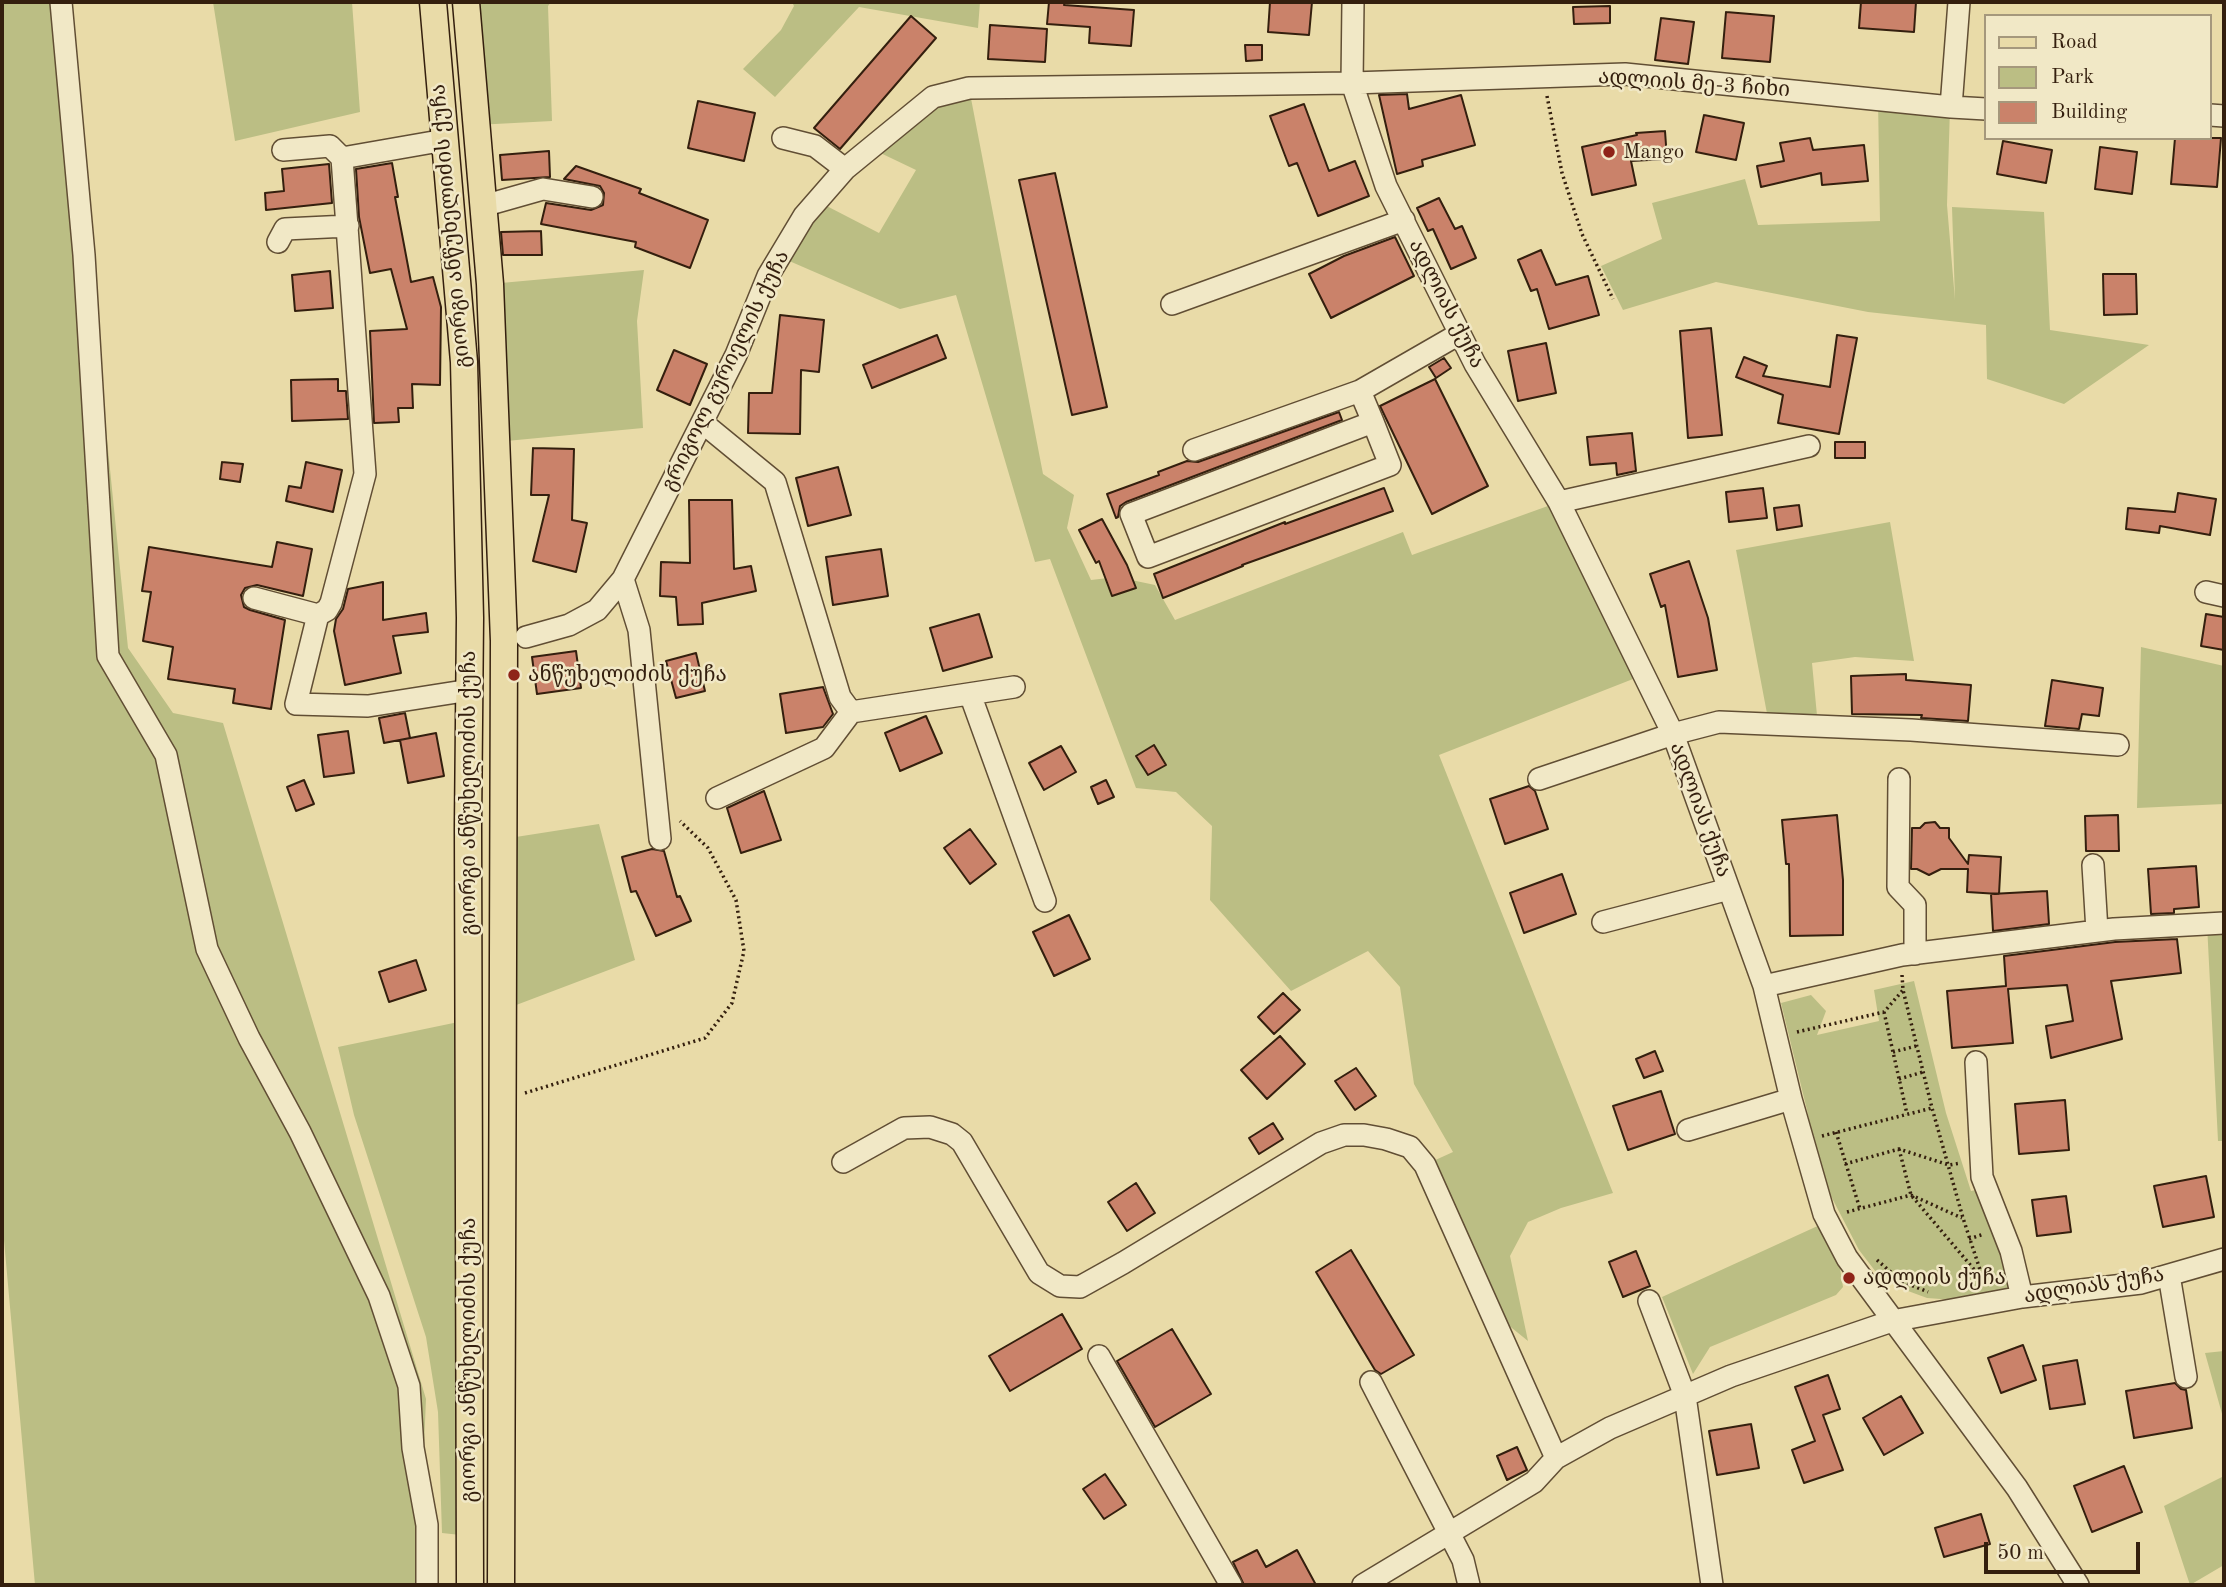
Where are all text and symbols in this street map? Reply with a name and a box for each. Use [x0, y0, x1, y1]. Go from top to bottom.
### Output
legend [1984, 14, 2212, 140]
text: Road [2051, 32, 2098, 53]
street label: ადლიის მე-3 ჩიხი [1597, 65, 1791, 103]
text: Park [2051, 67, 2094, 88]
street label: გიორგი ანწუხელიძის ქუჩა [426, 83, 476, 369]
text: Building [2051, 102, 2127, 123]
place label: Mango [1623, 139, 1684, 165]
marker: Mango [1601, 144, 1617, 160]
street label: ადლიას ქუჩა [1403, 235, 1489, 373]
street label: გრიგოლ გურიელის ქუჩა [657, 247, 795, 495]
street label: გიორგი ანწუხელიძის ქუჩა [456, 650, 482, 936]
place label: ანწუხელიძის ქუჩა [528, 662, 727, 688]
marker: ანწუხელიძის ქუჩა [506, 667, 522, 683]
street label: ადლიას ქუჩა [1664, 739, 1736, 881]
street label: გიორგი ანწუხელიძის ქუჩა [456, 1217, 482, 1503]
street label: ადლიას ქუჩა [2022, 1262, 2166, 1310]
place label: ადლიის ქუჩა [1863, 1265, 2006, 1291]
marker: ადლიის ქუჩა [1841, 1270, 1857, 1286]
scale bar [1988, 1528, 2144, 1572]
text: 50 m [1997, 1543, 2044, 1564]

